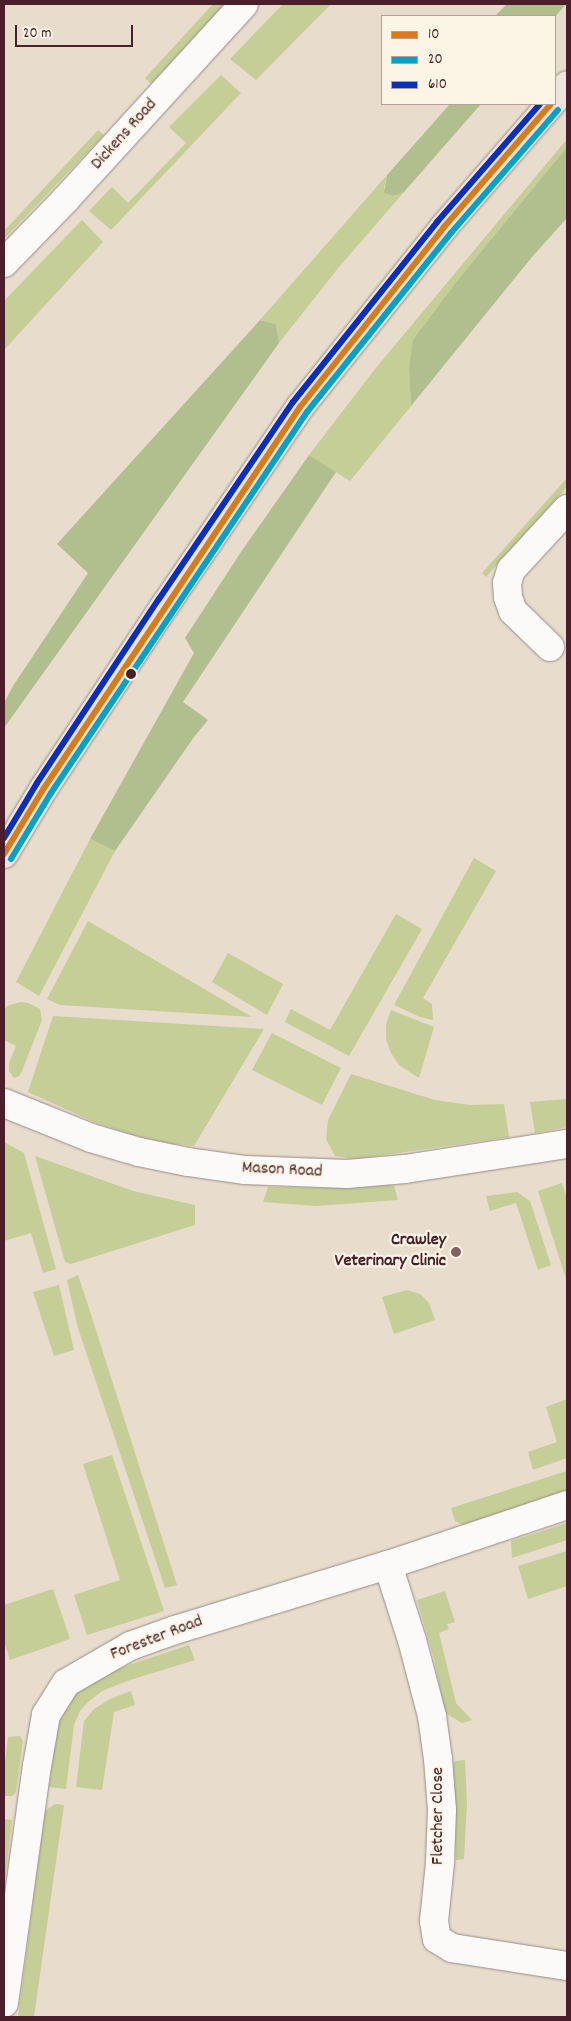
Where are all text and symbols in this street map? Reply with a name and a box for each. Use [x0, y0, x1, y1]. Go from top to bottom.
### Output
scale bar [18, 15, 135, 47]
legend [381, 15, 556, 105]
text: 20 m [23, 23, 51, 45]
text: 10 [428, 24, 439, 46]
text: 20 [428, 49, 443, 71]
text: 610 [428, 74, 447, 96]
street label: Dickens Road [87, 95, 163, 175]
unlabelled marker [126, 669, 136, 679]
street label: Mason Road [241, 1158, 323, 1184]
place label: Crawley Veterinary Clinic [335, 1231, 446, 1274]
marker: Crawley Veterinary Clinic [450, 1246, 462, 1258]
street label: Forester Road [108, 1611, 206, 1667]
street label: Fletcher Close [428, 1767, 450, 1865]

